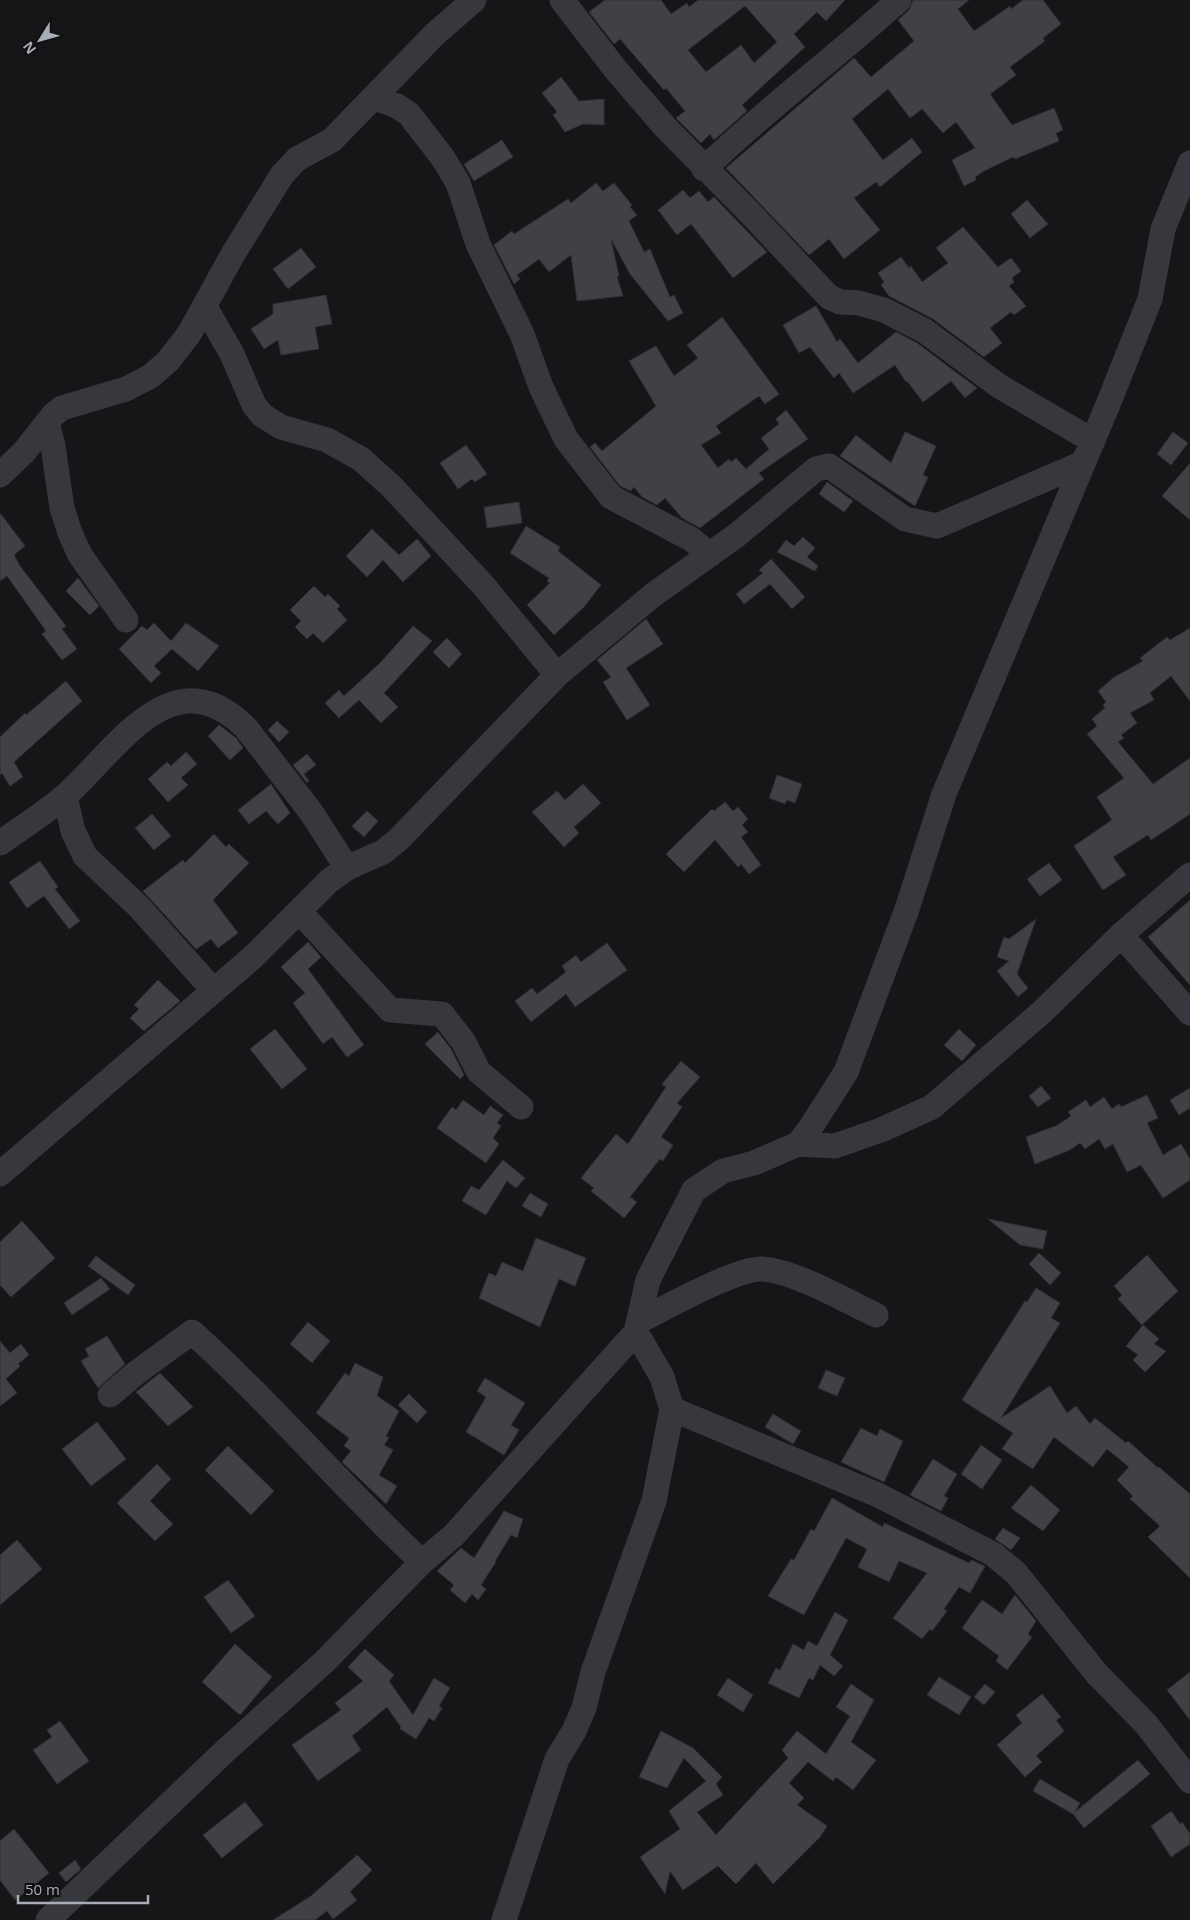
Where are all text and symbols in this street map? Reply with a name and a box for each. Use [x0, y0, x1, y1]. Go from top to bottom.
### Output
north arrow [15, 15, 65, 65]
text: N [18, 38, 40, 58]
scale bar [18, 1872, 148, 1904]
text: 50 m [25, 1879, 60, 1899]

